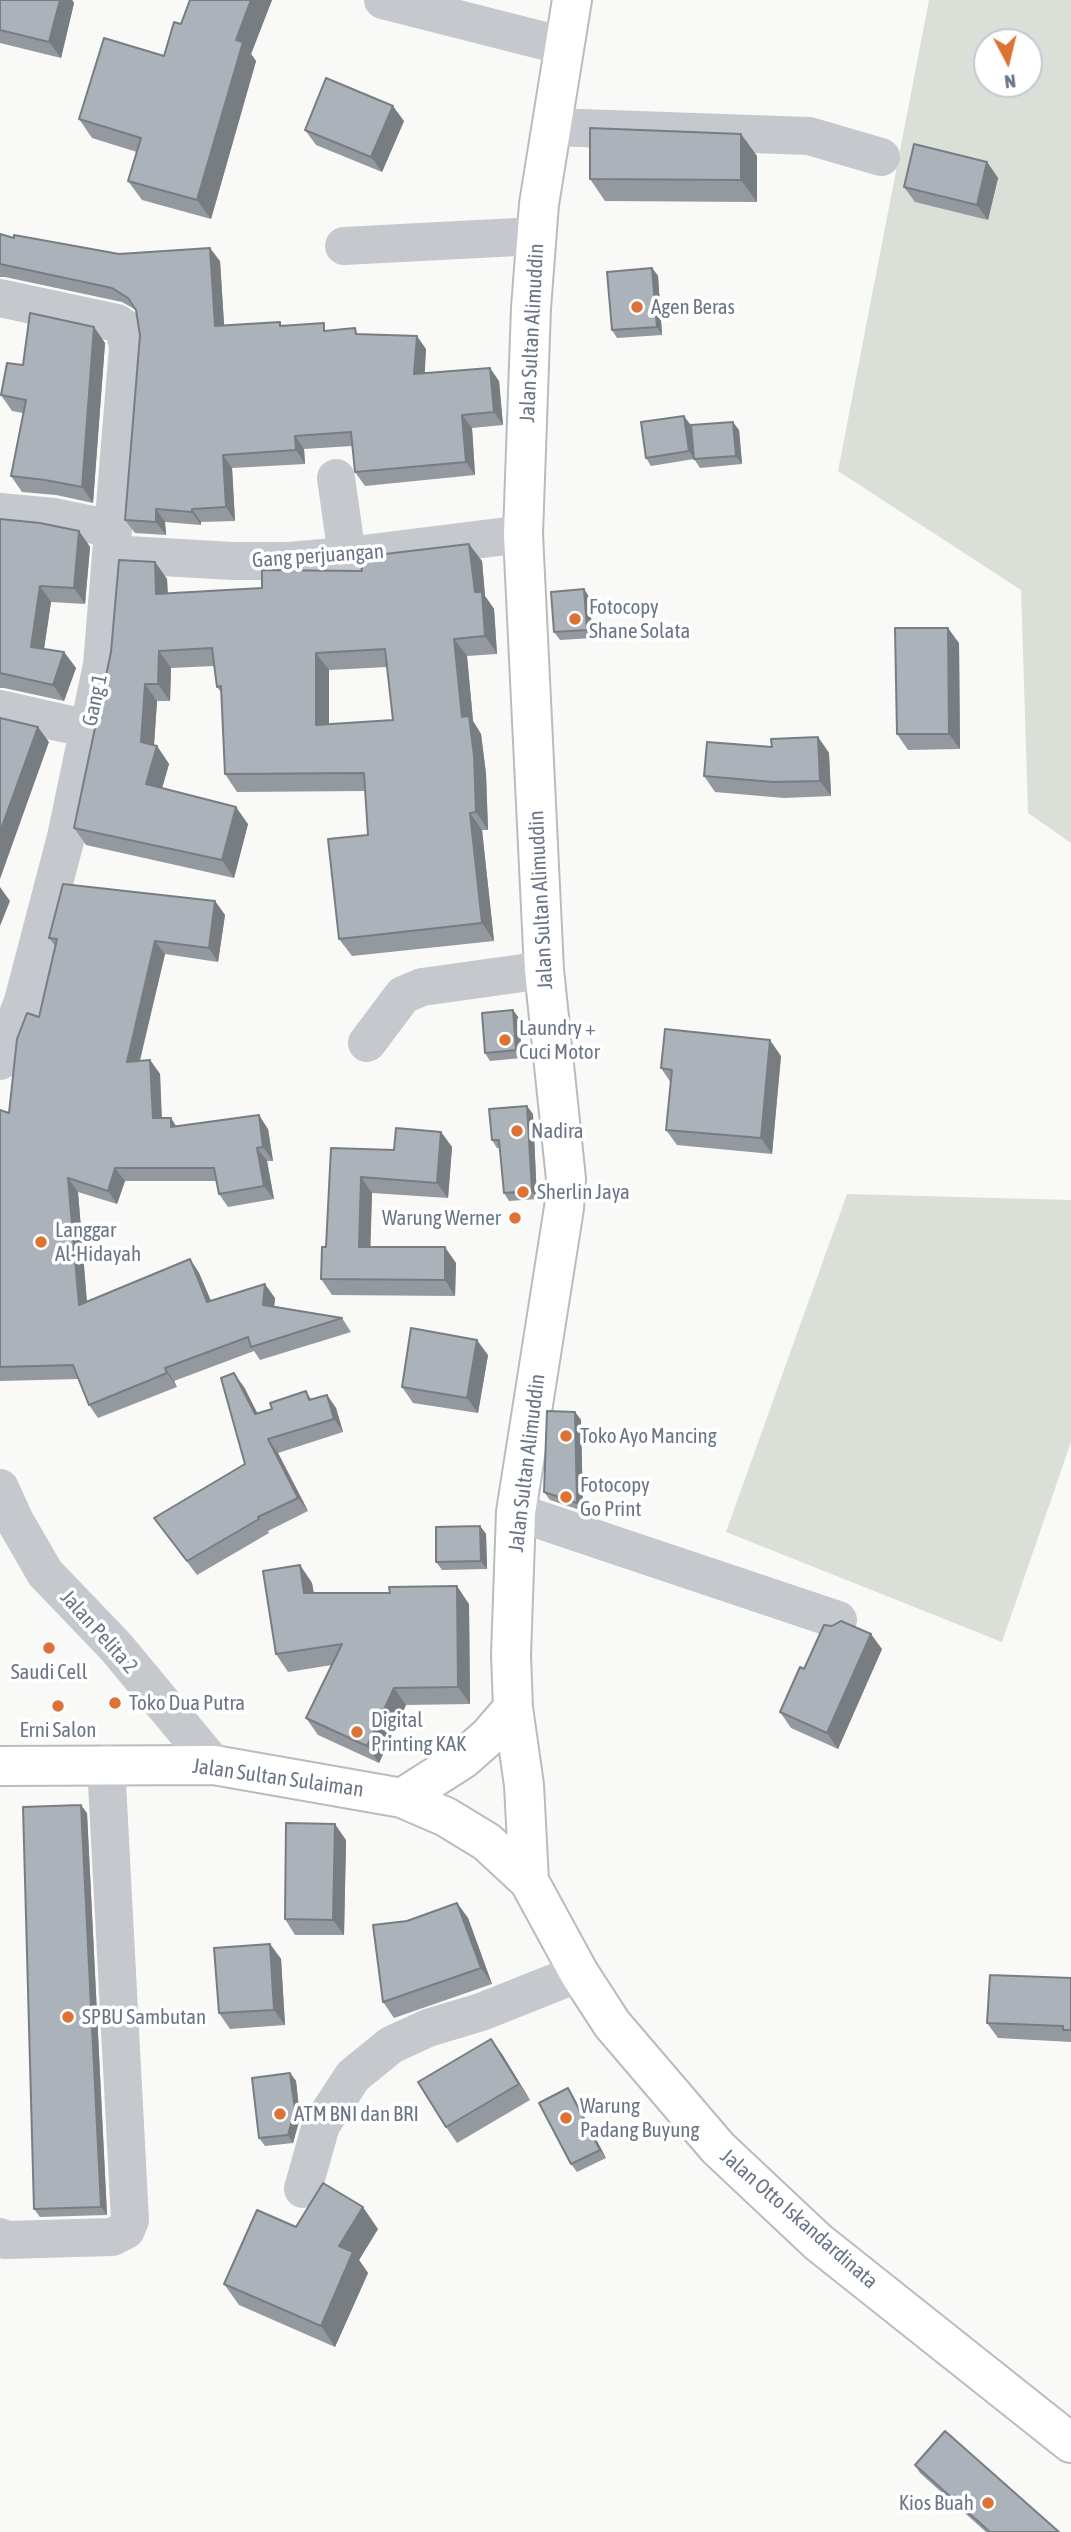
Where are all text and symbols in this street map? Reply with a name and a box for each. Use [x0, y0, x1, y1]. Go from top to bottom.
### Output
north arrow [973, 28, 1043, 98]
text: N [1003, 70, 1017, 93]
street label: Jalan Sultan Alimuddin [515, 243, 549, 423]
place label: Agen Beras [651, 294, 735, 320]
marker: Agen Beras [629, 299, 645, 315]
street label: Gang perjuangan [251, 539, 385, 573]
place label: Fotocopy Shane Solata [589, 594, 690, 644]
marker: Fotocopy Shane Solata [567, 611, 583, 627]
street label: Gang 1 [77, 672, 113, 728]
street label: Jalan Sultan Alimuddin [524, 810, 558, 990]
place label: Laundry + Cuci Motor [519, 1015, 600, 1065]
marker: Laundry + Cuci Motor [497, 1032, 513, 1048]
place label: Nadira [531, 1118, 583, 1144]
marker: Nadira [509, 1123, 525, 1139]
place label: Sherlin Jaya [537, 1179, 630, 1205]
marker: Sherlin Jaya [515, 1184, 531, 1200]
place label: Warung Werner [382, 1205, 501, 1231]
marker: Warung Werner [507, 1210, 523, 1226]
place label: Langgar Al-Hidayah [55, 1217, 141, 1267]
marker: Langgar Al-Hidayah [33, 1234, 49, 1250]
street label: Jalan Sultan Alimuddin [504, 1373, 550, 1553]
place label: Toko Ayo Mancing [580, 1423, 717, 1449]
marker: Toko Ayo Mancing [558, 1428, 574, 1444]
place label: Fotocopy Go Print [580, 1472, 650, 1522]
marker: Fotocopy Go Print [558, 1489, 574, 1505]
street label: Jalan Pelita 2 [55, 1585, 143, 1679]
marker: Saudi Cell [41, 1640, 57, 1656]
place label: Saudi Cell [11, 1659, 87, 1685]
place label: Toko Dua Putra [129, 1690, 245, 1716]
marker: Toko Dua Putra [107, 1695, 123, 1711]
marker: Erni Salon [50, 1698, 66, 1714]
place label: Digital Printing KAK [371, 1707, 466, 1757]
place label: Erni Salon [19, 1717, 97, 1743]
marker: Digital Printing KAK [349, 1724, 365, 1740]
street label: Jalan Sultan Sulaiman [191, 1754, 365, 1802]
place label: SPBU Sambutan [82, 2004, 206, 2030]
marker: SPBU Sambutan [60, 2009, 76, 2025]
place label: Warung Padang Buyung [580, 2093, 700, 2143]
place label: ATM BNI dan BRI [294, 2101, 419, 2127]
marker: ATM BNI dan BRI [272, 2106, 288, 2122]
marker: Warung Padang Buyung [558, 2110, 574, 2126]
street label: Jalan Otto Iskandardinata [715, 2144, 883, 2294]
place label: Kios Buah [899, 2490, 974, 2516]
marker: Kios Buah [980, 2495, 996, 2511]

